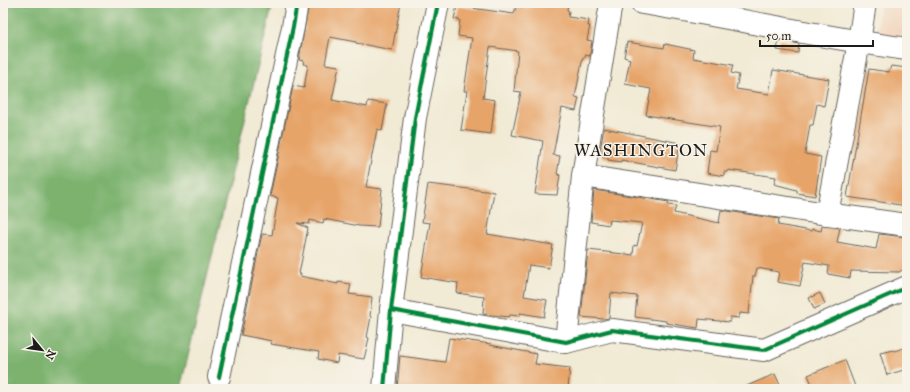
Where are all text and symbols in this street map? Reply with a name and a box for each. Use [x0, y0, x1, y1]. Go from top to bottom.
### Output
scale bar [760, 22, 873, 48]
text: 50 m [766, 29, 791, 43]
district label: WASHINGTON [574, 140, 708, 161]
north arrow [22, 330, 62, 370]
text: N [42, 347, 58, 362]

